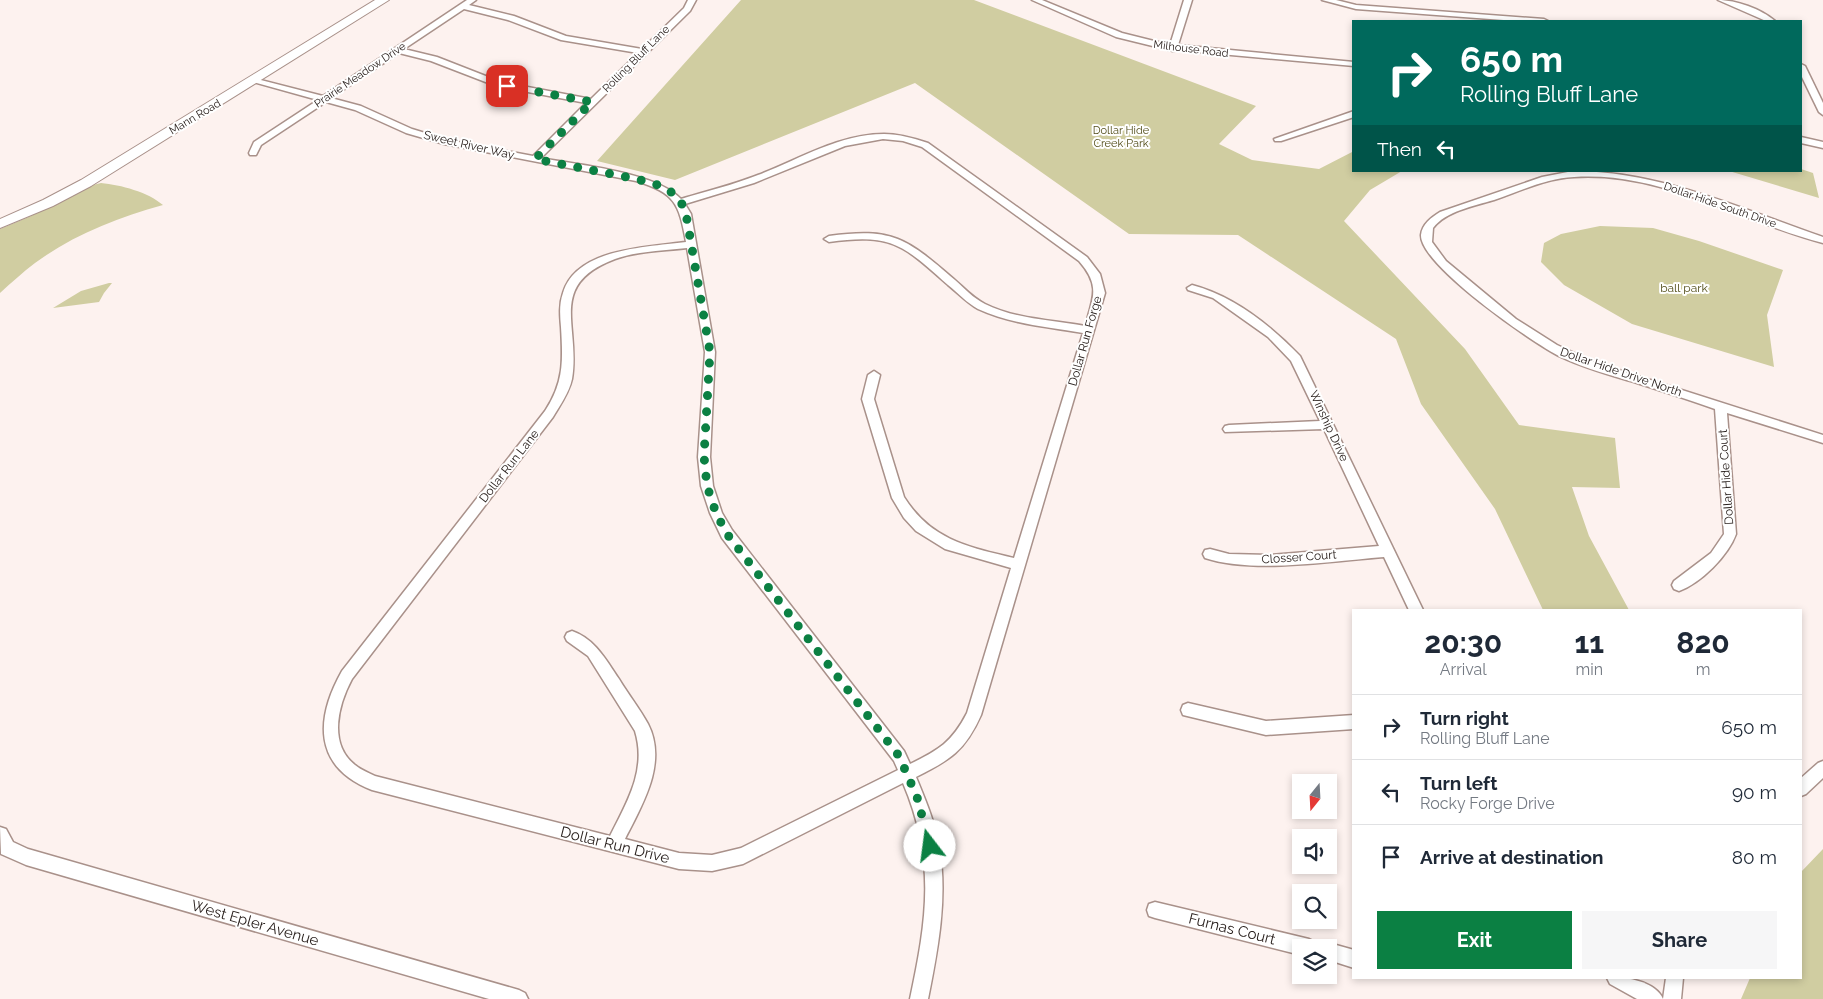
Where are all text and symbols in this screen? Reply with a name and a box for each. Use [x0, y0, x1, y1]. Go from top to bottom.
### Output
street label: Rolling Bluff Lane [600, 23, 672, 95]
street label: Milhouse Road [1153, 38, 1229, 60]
street label: Prairie Meadow Drive [312, 39, 409, 110]
text: 650 m [1460, 39, 1563, 80]
icon: right [1377, 40, 1442, 105]
pin [486, 65, 528, 107]
icon: arrive [493, 72, 521, 100]
text: Rolling Bluff Lane [1460, 81, 1638, 107]
street label: Mann Road [167, 97, 223, 137]
park label: Dollar Hide Creek Park [1093, 124, 1150, 150]
street label: Sweet River Way [422, 128, 516, 162]
icon: left [1432, 135, 1460, 163]
text: Then [1377, 138, 1422, 160]
street label: Dollar Hide South Drive [1662, 180, 1779, 231]
park label: ball park [1660, 281, 1708, 295]
street label: Dollar Run Forge [1065, 294, 1105, 388]
street label: Dollar Hide Drive North [1558, 345, 1684, 399]
street label: Winship Drive [1306, 388, 1352, 464]
street label: Dollar Run Lane [476, 427, 542, 505]
street label: Dollar Hide Court [1716, 429, 1736, 525]
street label: Closser Court [1261, 547, 1337, 567]
text: 20:30 [1424, 625, 1502, 660]
text: 11 [1574, 625, 1604, 660]
text: 820 [1676, 625, 1730, 660]
text: Arrival [1440, 660, 1487, 679]
text: min [1575, 660, 1603, 679]
text: m [1696, 660, 1710, 679]
text: Turn right [1420, 707, 1509, 729]
icon: right [1377, 713, 1405, 741]
text: 650 m [1721, 716, 1777, 738]
text: Rolling Bluff Lane [1420, 729, 1550, 748]
text: Turn left [1420, 772, 1497, 794]
north arrow [1292, 774, 1338, 819]
map controls [1292, 774, 1337, 984]
icon: left [1377, 778, 1405, 806]
text: 90 m [1732, 781, 1777, 803]
text: Rocky Forge Drive [1420, 794, 1555, 813]
position arrow [903, 819, 955, 871]
street label: Dollar Run Drive [559, 823, 672, 867]
button: sound [1292, 829, 1337, 874]
icon: arrive [1377, 843, 1405, 871]
text: Arrive at destination [1420, 846, 1604, 868]
text: 80 m [1732, 846, 1777, 868]
button: search [1292, 884, 1337, 929]
street label: West Epler Avenue [189, 896, 321, 950]
street label: Furnas Court [1187, 910, 1277, 948]
button: Exit [1377, 911, 1572, 969]
button: Share [1582, 911, 1777, 969]
button: layers [1292, 939, 1337, 984]

